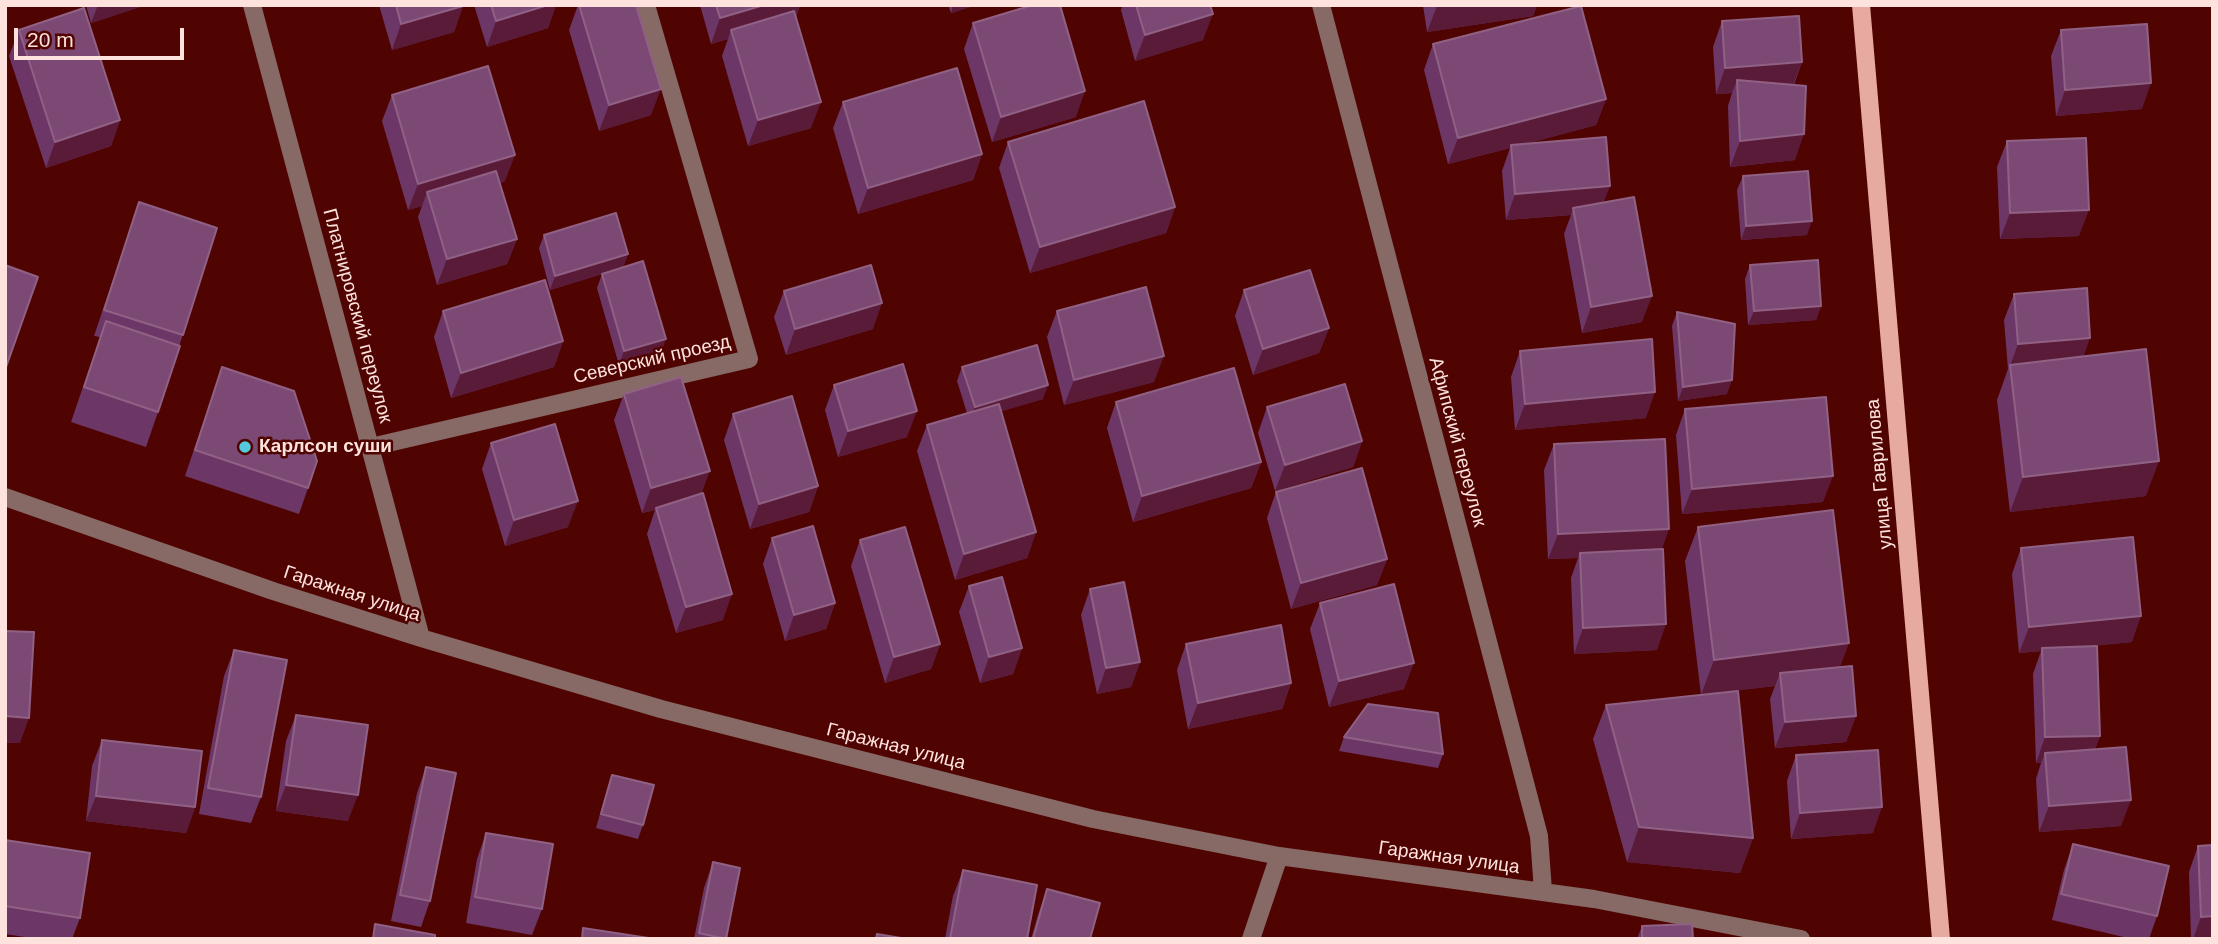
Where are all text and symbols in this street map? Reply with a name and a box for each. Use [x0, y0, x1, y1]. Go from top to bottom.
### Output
scale bar [18, 14, 187, 58]
text: 20 m [27, 28, 74, 51]
street label: Платнировский переулок [317, 206, 397, 426]
street label: Северский проезд [571, 331, 733, 389]
street label: Афипский переулок [1423, 355, 1491, 529]
street label: улица Гаврилова [1862, 398, 1898, 550]
place label: Карлсон суши [259, 436, 392, 458]
marker: Карлсон суши [237, 439, 253, 455]
street label: Гаражная улица [281, 561, 423, 627]
street label: Гаражная улица [824, 719, 968, 775]
street label: Гаражная улица [1377, 837, 1521, 879]

